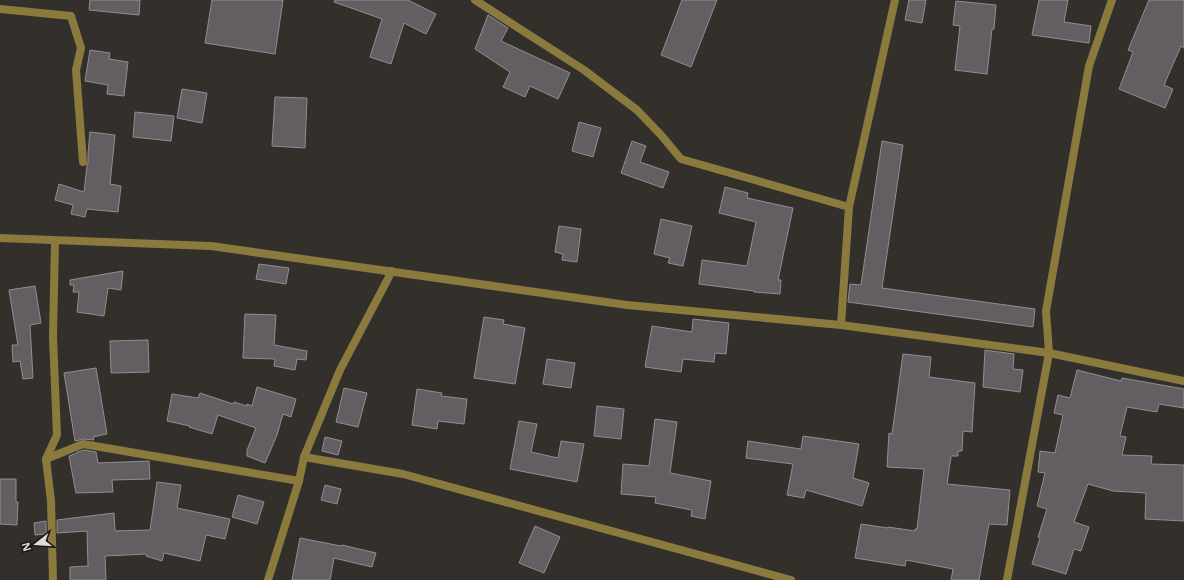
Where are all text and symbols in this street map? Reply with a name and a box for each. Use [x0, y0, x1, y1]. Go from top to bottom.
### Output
north arrow [16, 524, 56, 564]
text: N [17, 541, 34, 554]

